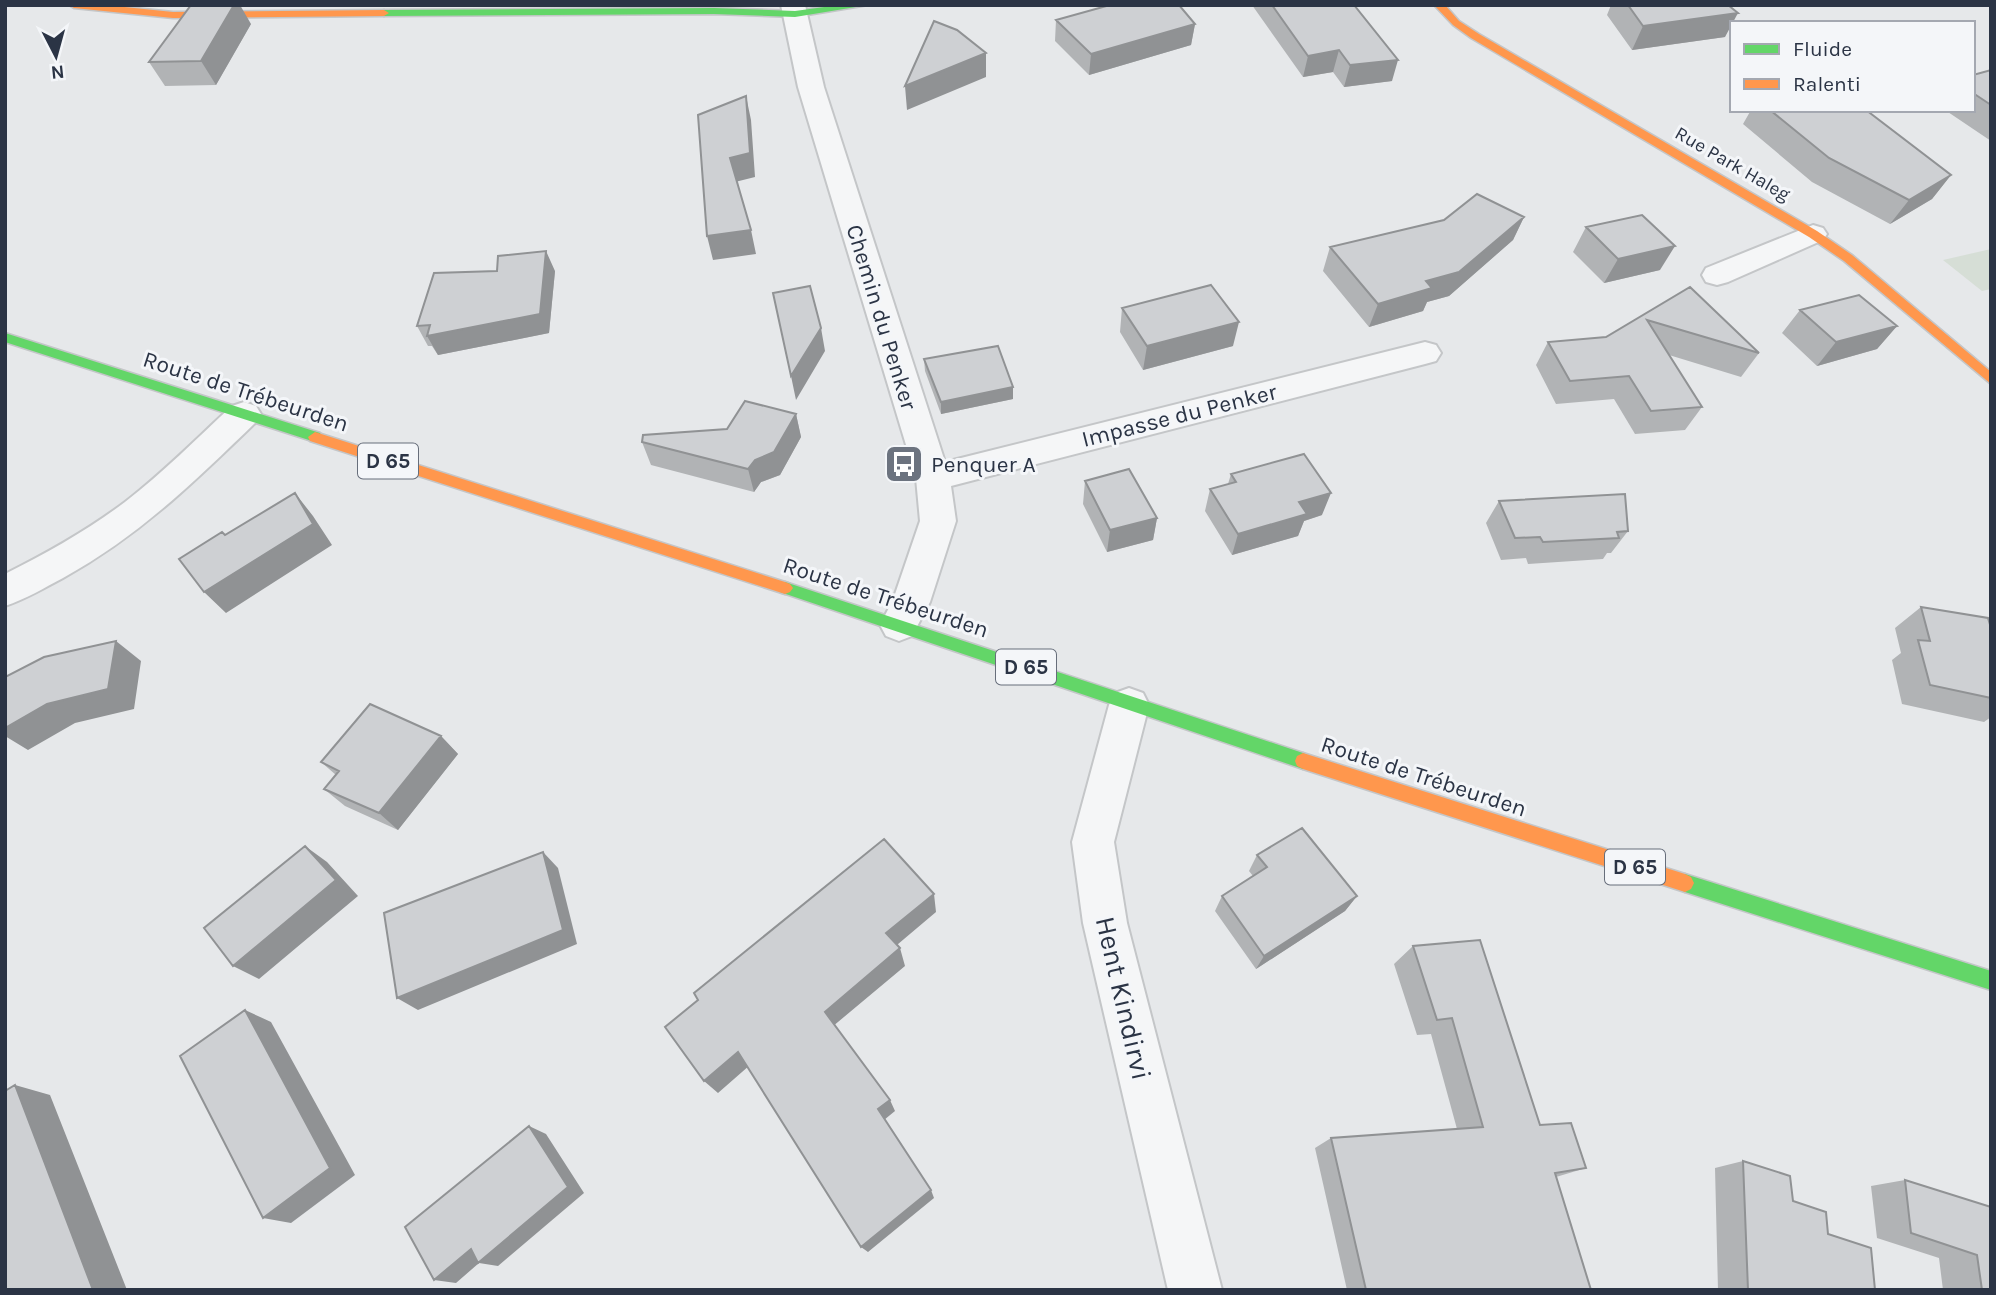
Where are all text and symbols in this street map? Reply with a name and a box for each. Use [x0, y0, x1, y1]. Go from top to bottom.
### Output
north arrow [21, 21, 91, 91]
legend [1730, 21, 1975, 112]
text: Fluide [1793, 37, 1852, 61]
text: N [50, 60, 66, 84]
text: Ralenti [1793, 72, 1861, 96]
street label: Rue Park Haleg [1671, 122, 1794, 206]
street label: Chemin du Penker [841, 221, 923, 414]
street label: Route de Trébeurden [140, 346, 352, 437]
street label: Impasse du Penker [1079, 378, 1280, 453]
bus stop icon: Penquer A [883, 443, 925, 485]
road number: D 65 [358, 444, 418, 478]
place label: Penquer A [931, 451, 1036, 478]
street label: Route de Trébeurden [780, 552, 992, 643]
road number: D 65 [996, 650, 1056, 684]
street label: Route de Trébeurden [1318, 731, 1530, 822]
road number: D 65 [1605, 850, 1665, 884]
street label: Hent Kindirvi [1089, 913, 1158, 1083]

